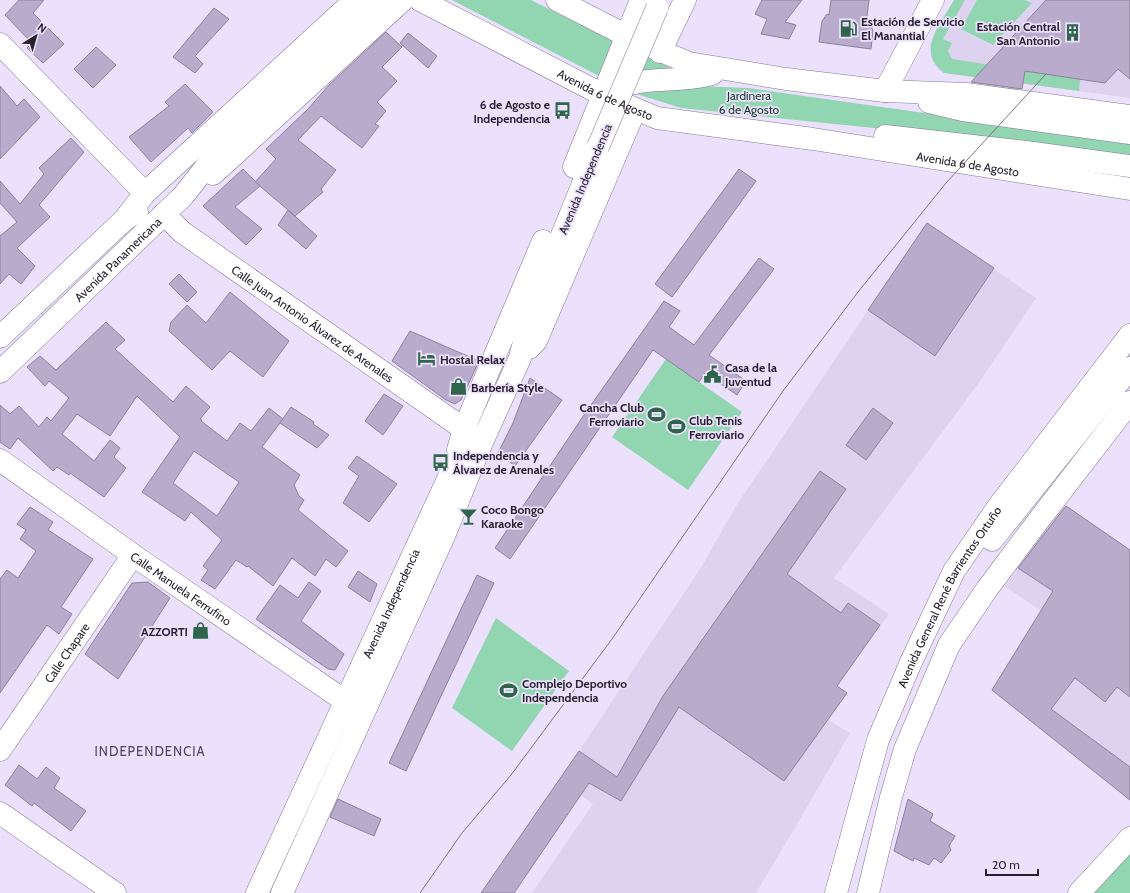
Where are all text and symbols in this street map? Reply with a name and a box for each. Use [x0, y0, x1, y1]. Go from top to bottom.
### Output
place label: Estación de Servicio El Manantial [861, 14, 965, 43]
north arrow [16, 16, 56, 56]
fuel station icon: Estación de Servicio El Manantial [838, 18, 858, 38]
place label: Estación Central San Antonio [976, 19, 1060, 48]
text: N [35, 20, 49, 36]
building icon: Estación Central San Antonio [1063, 23, 1083, 43]
street label: Avenida 6 de Agosto [555, 65, 656, 123]
park label: Jardinera 6 de Agosto [719, 88, 780, 117]
place label: 6 de Agosto e Independencia [473, 97, 550, 126]
bus stop icon: 6 de Agosto e Independencia [553, 101, 573, 121]
street label: Avenida Independencia [555, 121, 615, 236]
street label: Avenida 6 de Agosto [915, 148, 1021, 179]
street label: Avenida Panamericana [71, 214, 164, 304]
street label: Calle Juan Antonio Álvarez de Arenales [229, 262, 397, 385]
hotel icon: Hostal Relax [417, 349, 437, 369]
place label: Hostal Relax [440, 352, 505, 367]
place label: Casa de la Juventud [724, 360, 777, 389]
public building icon: Casa de la Juventud [702, 364, 722, 384]
shop icon: Barbería Style [448, 377, 468, 397]
place label: Barbería Style [471, 380, 544, 395]
place label: Cancha Club Ferroviario [579, 400, 644, 429]
sports icon: Cancha Club Ferroviario [647, 404, 667, 424]
place label: Club Tenis Ferroviario [689, 413, 744, 442]
sports icon: Club Tenis Ferroviario [666, 417, 686, 437]
place label: Independencia y Álvarez de Arenales [453, 448, 554, 477]
bus stop icon: Independencia y Álvarez de Arenales [430, 452, 450, 472]
place label: Coco Bongo Karaoke [481, 502, 544, 531]
street label: Avenida General René Barrientos Ortuño [894, 503, 1004, 690]
bar icon: Coco Bongo Karaoke [458, 506, 478, 526]
street label: Avenida Independencia [359, 546, 422, 660]
street label: Calle Manuela Ferrufino [128, 548, 235, 628]
street label: Calle Chapare [41, 620, 92, 685]
shop icon: AZZORTI [191, 621, 211, 641]
place label: AZZORTI [141, 624, 188, 639]
place label: Complejo Deportivo Independencia [522, 676, 627, 705]
sports icon: Complejo Deportivo Independencia [499, 680, 519, 700]
district label: INDEPENDENCIA [94, 743, 206, 759]
scale bar [986, 851, 1038, 877]
text: 20 m [992, 857, 1020, 872]

